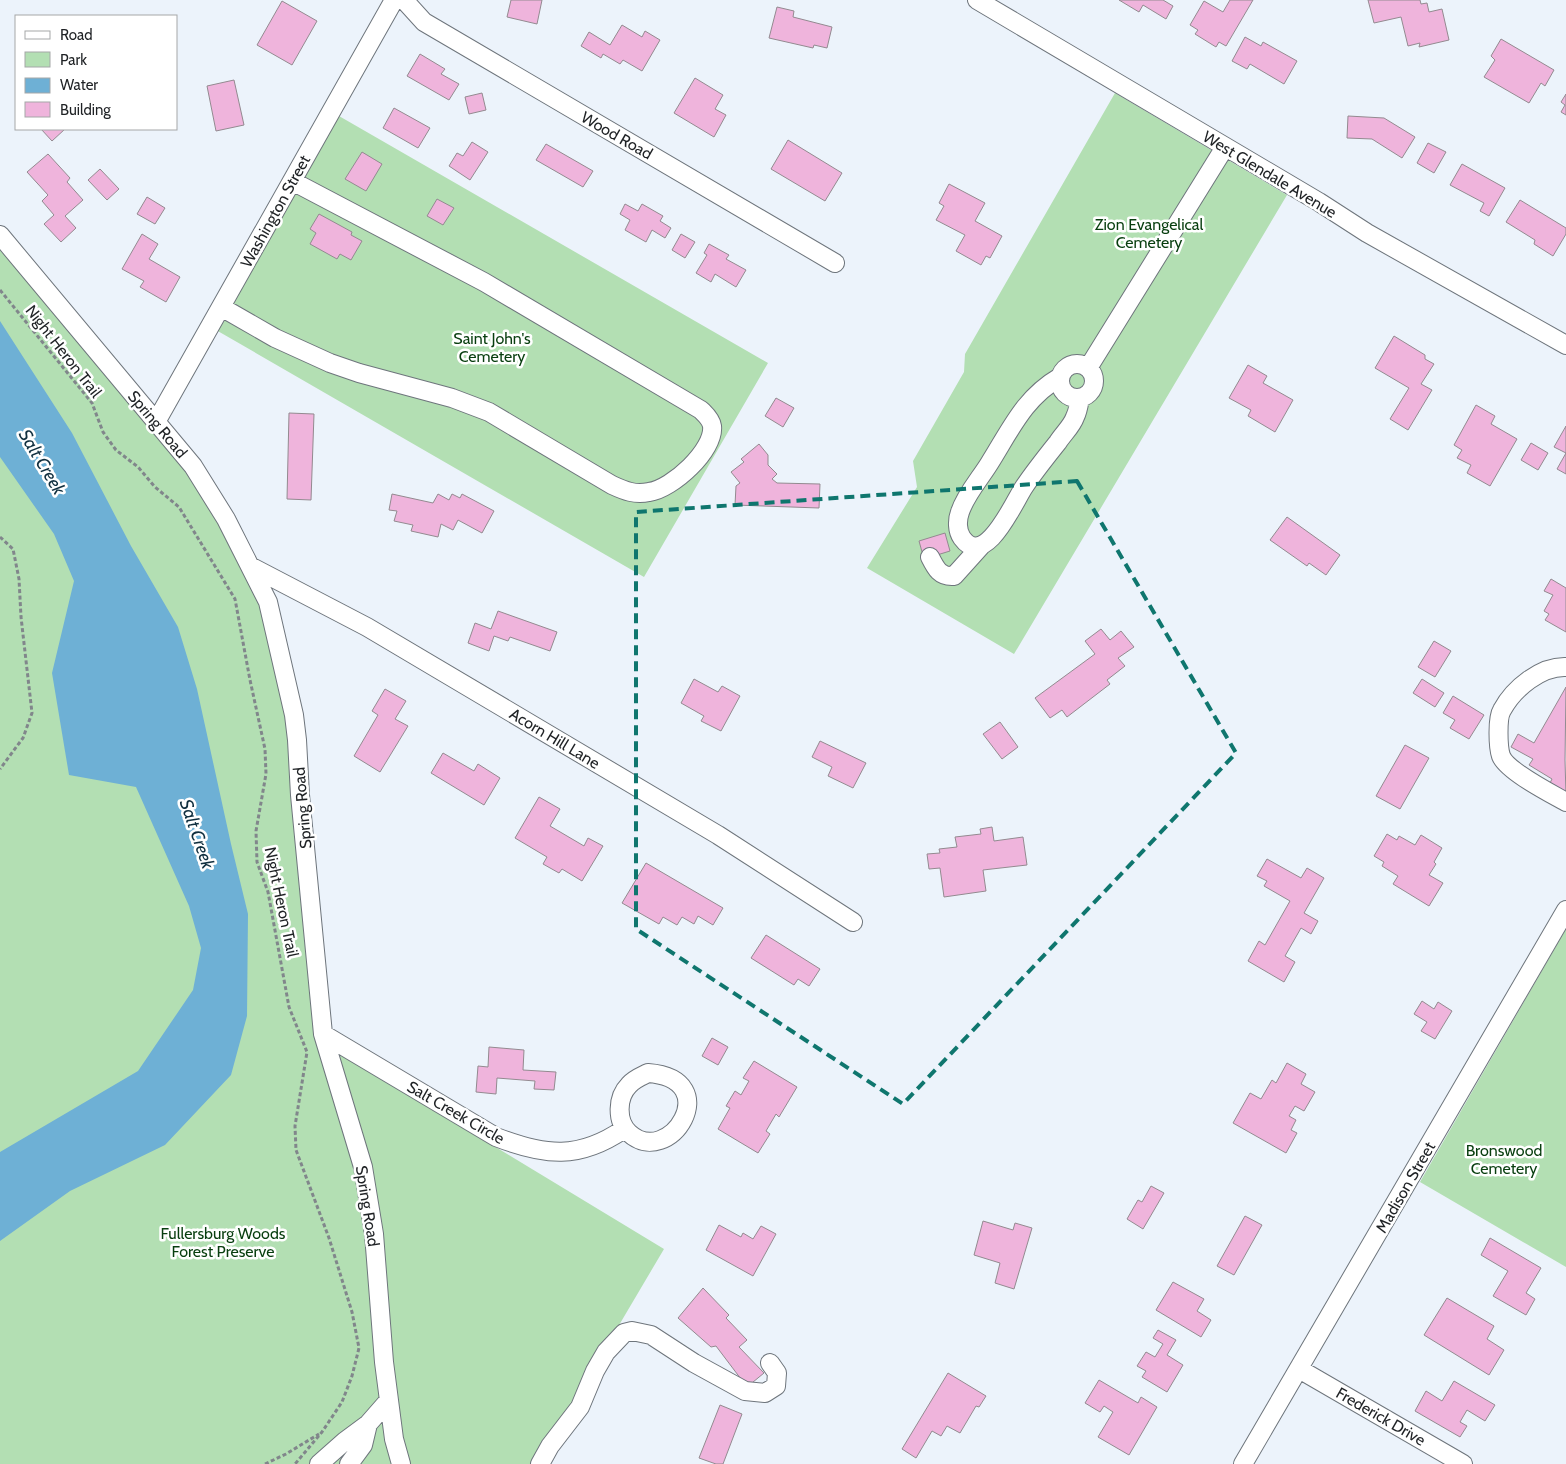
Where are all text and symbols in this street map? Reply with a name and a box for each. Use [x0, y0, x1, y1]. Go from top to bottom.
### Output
legend [15, 15, 178, 130]
text: Road [60, 26, 93, 44]
text: Park [60, 51, 87, 69]
text: Water [60, 76, 98, 94]
text: Building [60, 101, 111, 119]
street label: Wood Road [578, 107, 656, 163]
street label: West Glendale Avenue [1199, 127, 1340, 222]
street label: Washington Street [237, 151, 314, 271]
park label: Zion Evangelical Cemetery [1095, 215, 1203, 252]
street label: Night Heron Trail [22, 301, 106, 402]
park label: Saint John's Cemetery [453, 329, 531, 366]
street label: Spring Road [124, 387, 191, 462]
water label: Salt Creek [14, 425, 71, 500]
street label: Acorn Hill Lane [506, 704, 603, 773]
street label: Spring Road [289, 766, 316, 850]
water label: Salt Creek [175, 796, 220, 873]
street label: Night Heron Trail [261, 845, 303, 959]
street label: Salt Creek Circle [404, 1077, 508, 1148]
street label: Madison Street [1372, 1138, 1439, 1236]
park label: Bronswood Cemetery [1466, 1141, 1542, 1178]
street label: Spring Road [352, 1164, 383, 1248]
park label: Fullersburg Woods Forest Preserve [161, 1224, 286, 1261]
street label: Frederick Drive [1333, 1383, 1429, 1450]

